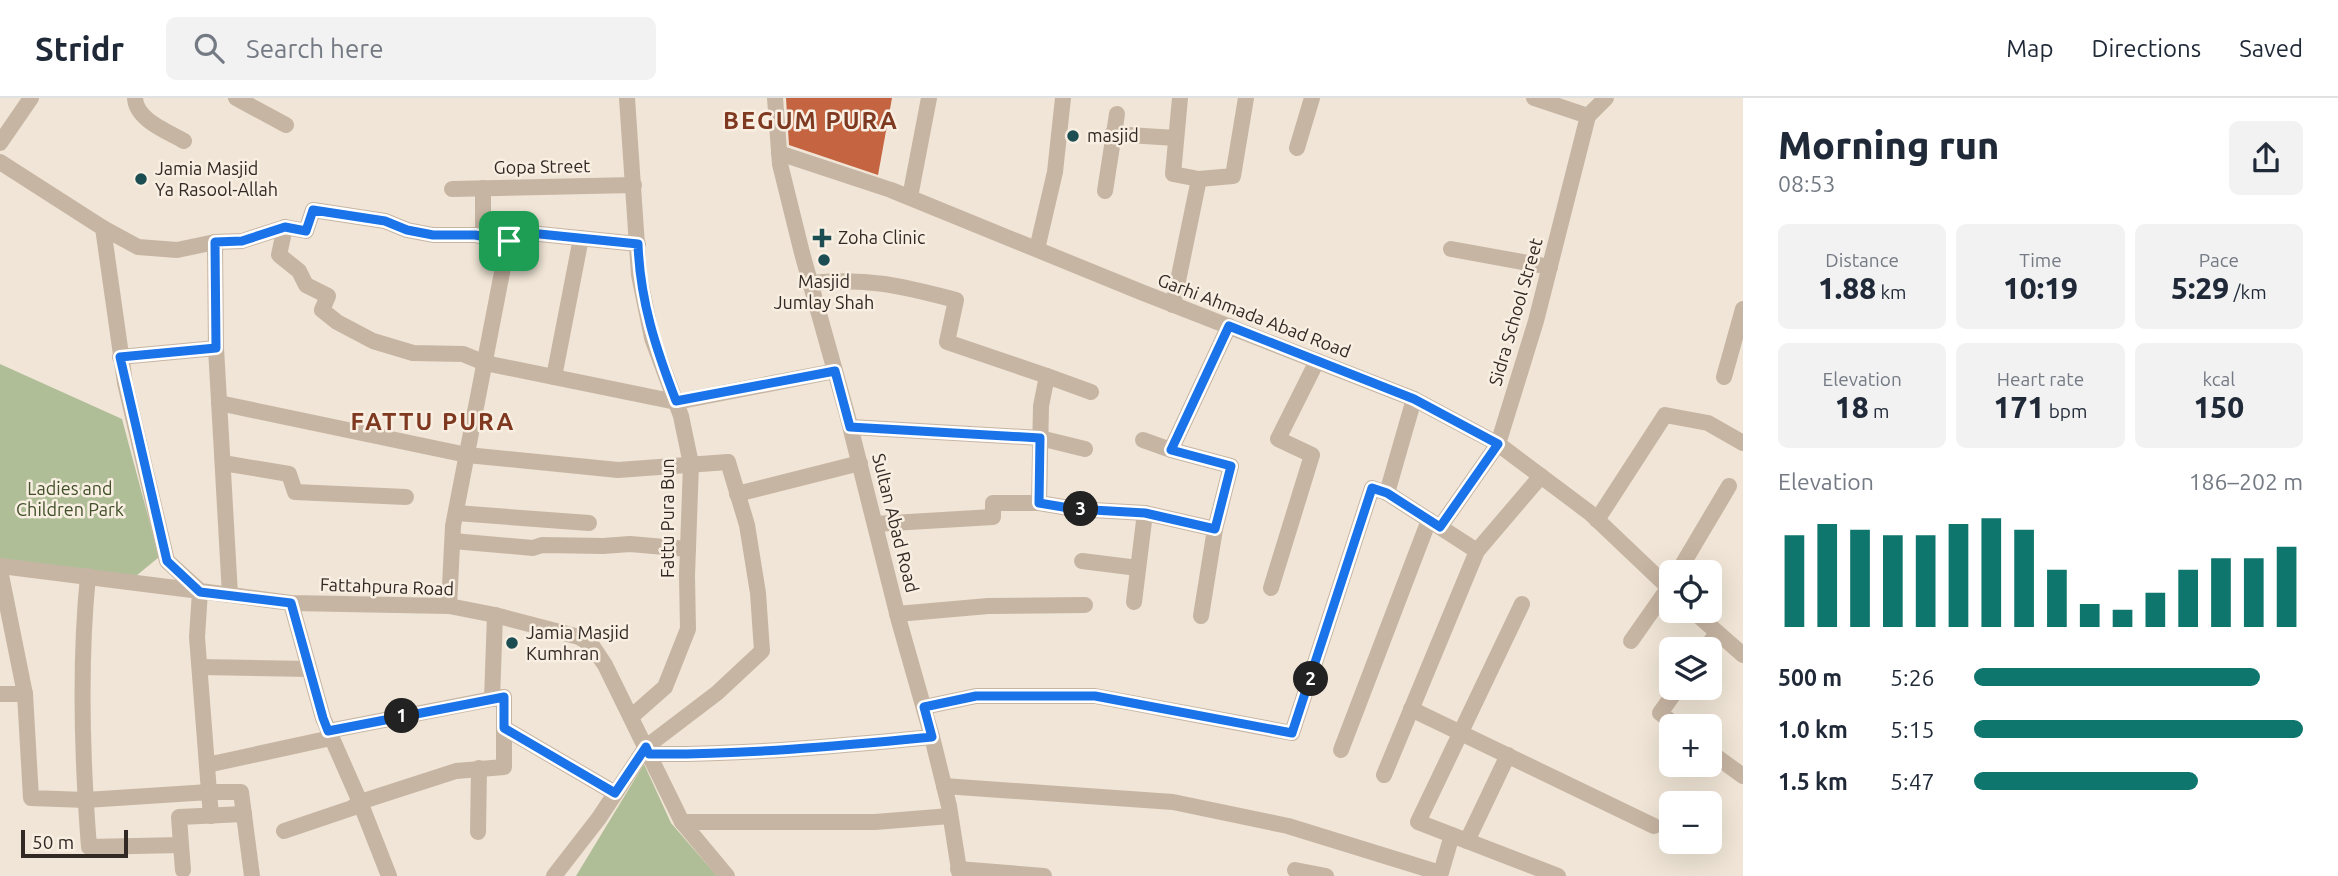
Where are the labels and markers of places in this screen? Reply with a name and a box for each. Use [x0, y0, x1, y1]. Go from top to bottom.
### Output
place label: masjid [1087, 125, 1139, 145]
marker: masjid [1065, 128, 1081, 144]
place label: Jamia Masjid Ya Rasool-Allah [155, 158, 278, 199]
marker: Jamia Masjid Ya Rasool-Allah [133, 171, 149, 187]
pin [479, 211, 539, 271]
place label: Zoha Clinic [838, 227, 925, 247]
marker: Zoha Clinic [812, 228, 832, 248]
marker: Masjid Jumlay Shah [816, 252, 832, 268]
place label: Masjid Jumlay Shah [774, 271, 874, 312]
pin: 3 [1064, 492, 1098, 526]
place label: Jamia Masjid Kumhran [526, 622, 629, 663]
marker: Jamia Masjid Kumhran [504, 635, 520, 651]
pin: 2 [1294, 662, 1328, 696]
pin: 1 [384, 698, 420, 734]

